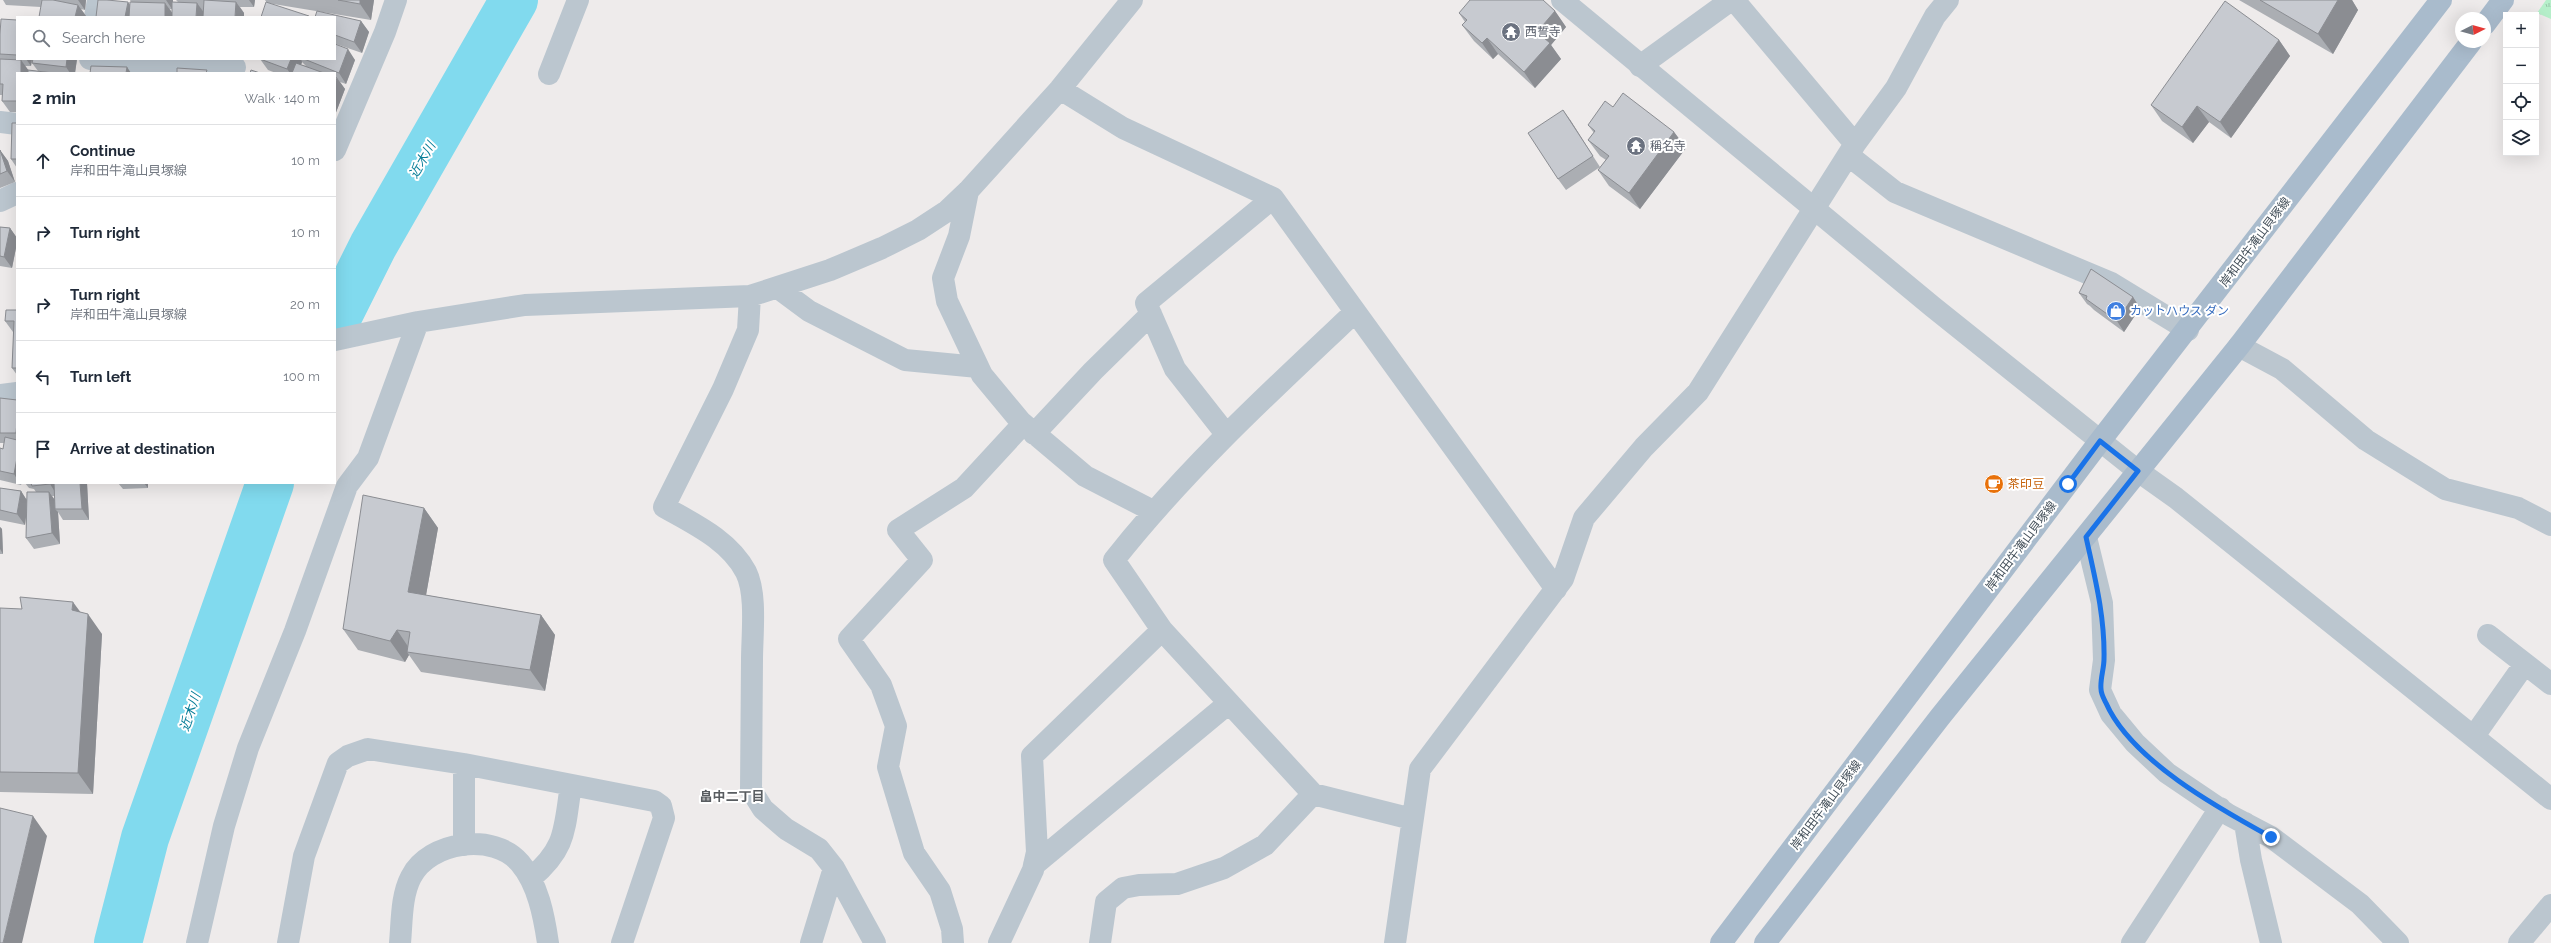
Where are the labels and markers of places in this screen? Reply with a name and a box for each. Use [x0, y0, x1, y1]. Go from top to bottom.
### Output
temple icon: 西誓寺 [1500, 21, 1522, 43]
place label: 西誓寺 [1525, 25, 1561, 39]
temple icon: 稱名寺 [1625, 135, 1647, 157]
place label: 稱名寺 [1650, 139, 1686, 153]
shop icon: カットハウス ダン [2105, 300, 2127, 322]
place label: カットハウス ダン [2130, 304, 2229, 318]
cafe icon: 茶印豆 [1983, 473, 2005, 495]
place label: 茶印豆 [2008, 477, 2044, 491]

